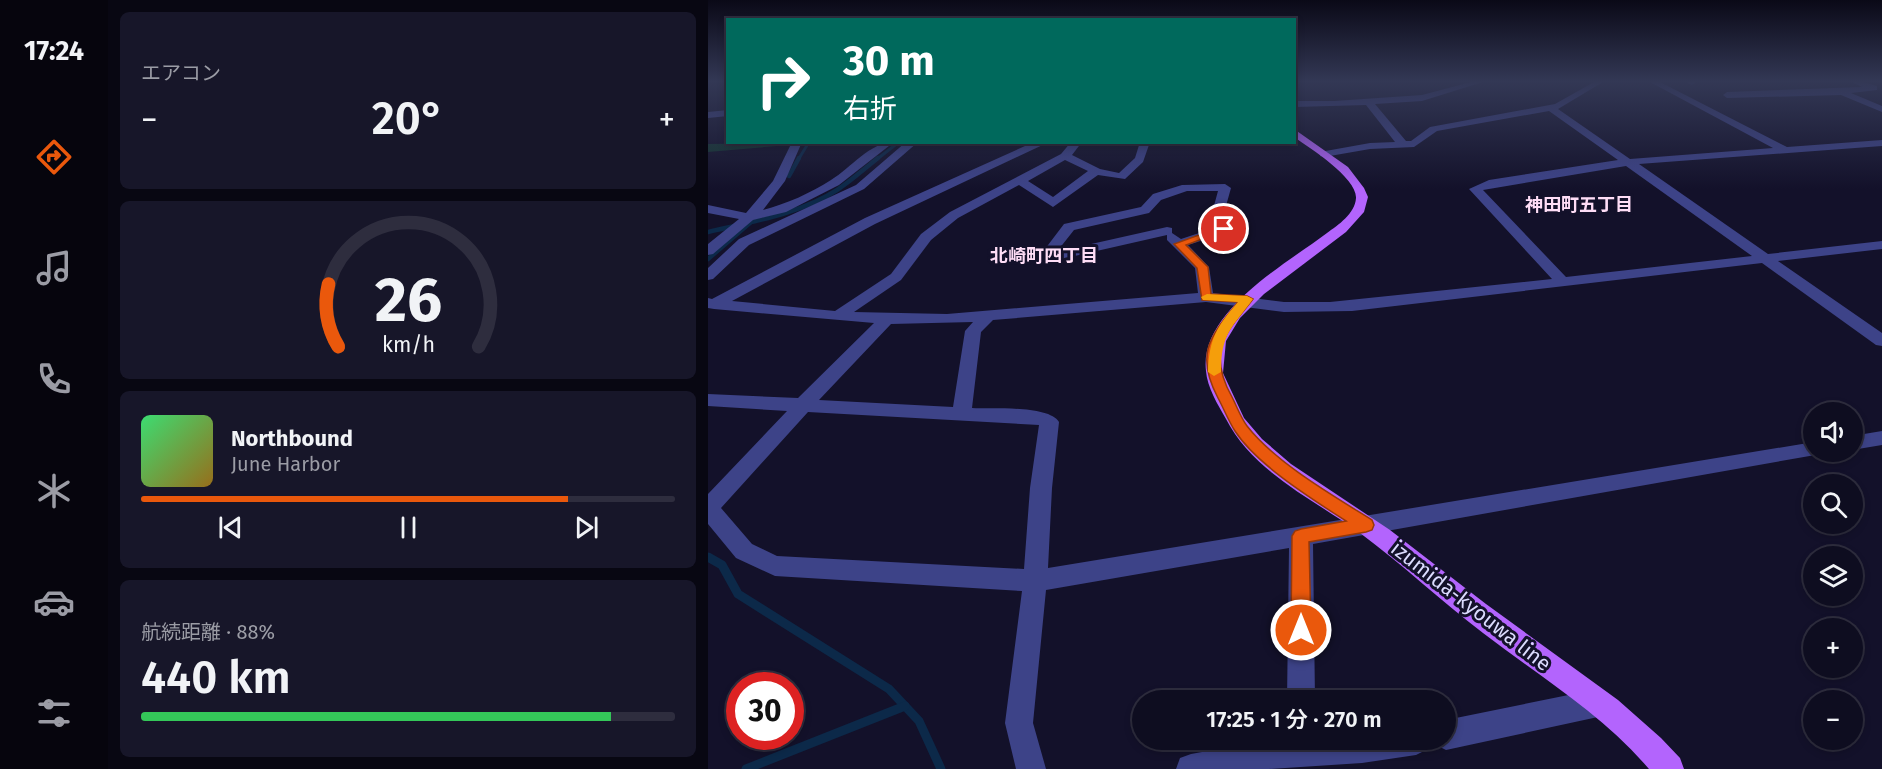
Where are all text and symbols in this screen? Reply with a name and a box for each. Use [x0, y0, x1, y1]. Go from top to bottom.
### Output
text: 17:24 [24, 35, 84, 67]
text: 30 m [843, 36, 935, 86]
icon: right [744, 42, 822, 120]
text: エアコン [141, 61, 221, 85]
text: 20° [372, 92, 444, 146]
text: 右折 [843, 93, 897, 125]
text: − [141, 100, 158, 140]
text: + [659, 100, 675, 140]
icon: directions [33, 136, 75, 178]
district label: 神田町五丁目 [1525, 194, 1633, 216]
pin [1198, 203, 1249, 254]
icon: arrive [1207, 212, 1240, 245]
district label: 北崎町四丁目 [990, 245, 1098, 267]
icon: music [33, 247, 75, 289]
text: 26 [374, 263, 442, 338]
text: km/h [381, 332, 435, 358]
icon: phone [33, 358, 75, 400]
map controls [1803, 402, 1863, 750]
button: sound [1803, 402, 1863, 462]
text: Northbound [231, 425, 353, 452]
text: June Harbor [231, 452, 340, 476]
icon: climate [33, 470, 75, 512]
button: search [1803, 474, 1863, 534]
icon: previous [214, 511, 247, 544]
icon: pause [392, 511, 425, 544]
icon: next [570, 511, 603, 544]
street label: izumida-kyouwa line [1386, 535, 1556, 677]
button: layers [1803, 546, 1863, 606]
icon: car [33, 581, 75, 623]
position arrow [1269, 598, 1333, 662]
button: + [1803, 618, 1863, 678]
text: 航続距離 · 88% [141, 620, 275, 644]
text: 440 km [141, 651, 291, 705]
speed limit sign: 30 [726, 672, 804, 750]
button: − [1803, 690, 1863, 750]
icon: filters [33, 692, 75, 734]
text: 17:25 · 1 分 · 270 m [1206, 706, 1382, 733]

